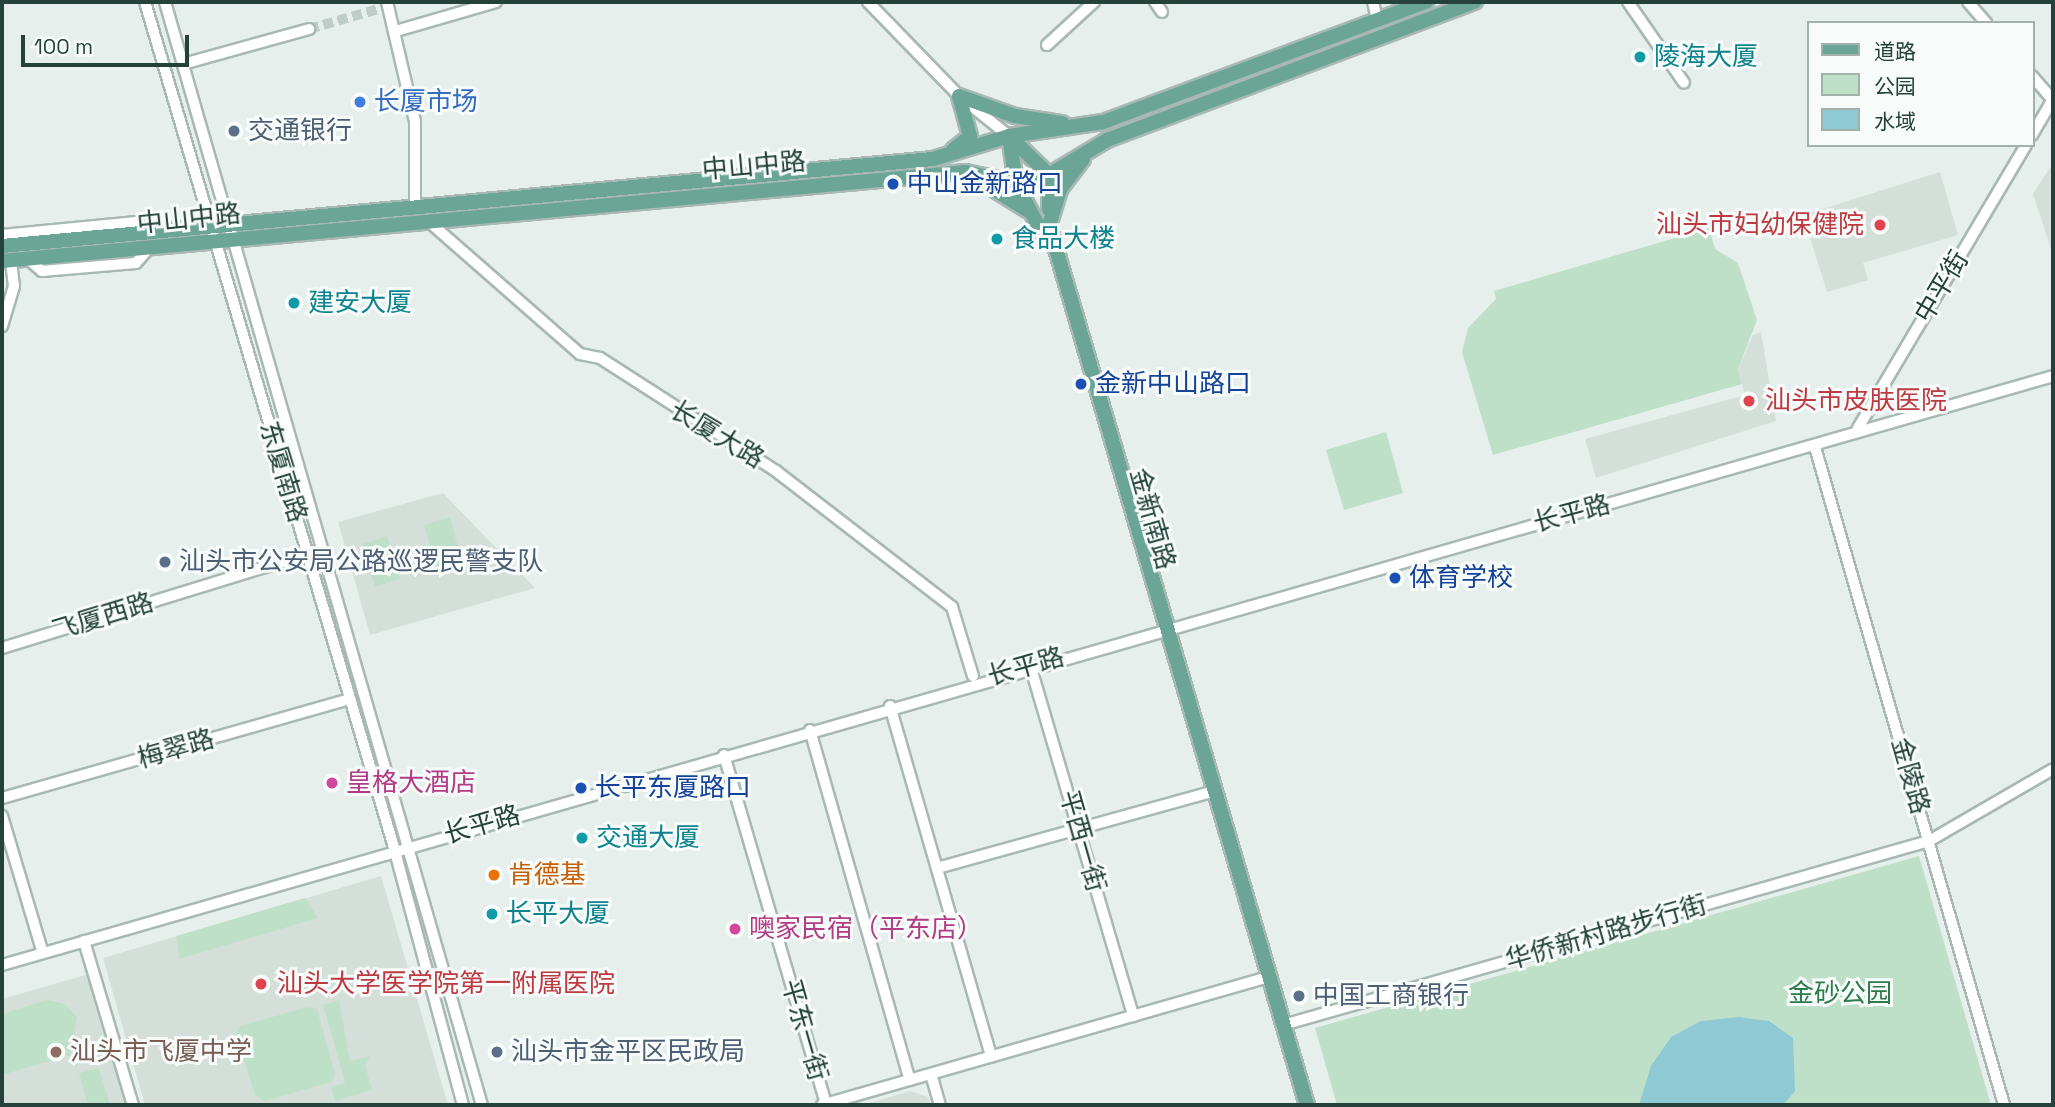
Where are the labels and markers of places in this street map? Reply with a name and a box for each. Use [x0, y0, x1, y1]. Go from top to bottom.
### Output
place label: 陵海大厦 [1654, 41, 1758, 73]
marker: 陵海大厦 [1632, 49, 1648, 65]
place label: 长厦市场 [374, 86, 478, 118]
marker: 长厦市场 [352, 94, 368, 110]
place label: 交通银行 [248, 115, 352, 147]
marker: 交通银行 [226, 123, 242, 139]
place label: 中山金新路口 [907, 168, 1063, 200]
marker: 中山金新路口 [885, 176, 901, 192]
place label: 汕头市妇幼保健院 [1656, 209, 1864, 241]
marker: 汕头市妇幼保健院 [1870, 215, 1890, 235]
place label: 食品大楼 [1011, 223, 1115, 255]
marker: 食品大楼 [989, 231, 1005, 247]
place label: 建安大厦 [308, 287, 412, 319]
marker: 建安大厦 [286, 295, 302, 311]
place label: 金新中山路口 [1095, 368, 1251, 400]
marker: 金新中山路口 [1073, 376, 1089, 392]
place label: 汕头市皮肤医院 [1765, 385, 1947, 417]
marker: 汕头市皮肤医院 [1739, 391, 1759, 411]
place label: 汕头市公安局公路巡逻民警支队 [179, 546, 543, 578]
marker: 汕头市公安局公路巡逻民警支队 [157, 554, 173, 570]
place label: 体育学校 [1409, 562, 1513, 594]
marker: 体育学校 [1387, 570, 1403, 586]
place label: 皇格大酒店 [346, 767, 476, 799]
place label: 长平东厦路口 [595, 772, 751, 804]
marker: 皇格大酒店 [324, 775, 340, 791]
marker: 长平东厦路口 [573, 780, 589, 796]
place label: 交通大厦 [596, 822, 700, 854]
marker: 交通大厦 [574, 830, 590, 846]
place label: 肯德基 [508, 859, 586, 891]
marker: 肯德基 [486, 867, 502, 883]
place label: 长平大厦 [506, 898, 610, 930]
marker: 长平大厦 [484, 906, 500, 922]
place label: 噢家民宿（平东店） [749, 913, 983, 945]
marker: 噢家民宿（平东店） [727, 921, 743, 937]
place label: 汕头大学医学院第一附属医院 [277, 968, 615, 1000]
marker: 汕头大学医学院第一附属医院 [251, 974, 271, 994]
place label: 中国工商银行 [1313, 980, 1469, 1012]
marker: 中国工商银行 [1291, 988, 1307, 1004]
place label: 汕头市飞厦中学 [70, 1036, 252, 1068]
place label: 汕头市金平区民政局 [511, 1036, 745, 1068]
marker: 汕头市飞厦中学 [48, 1044, 64, 1060]
marker: 汕头市金平区民政局 [489, 1044, 505, 1060]

